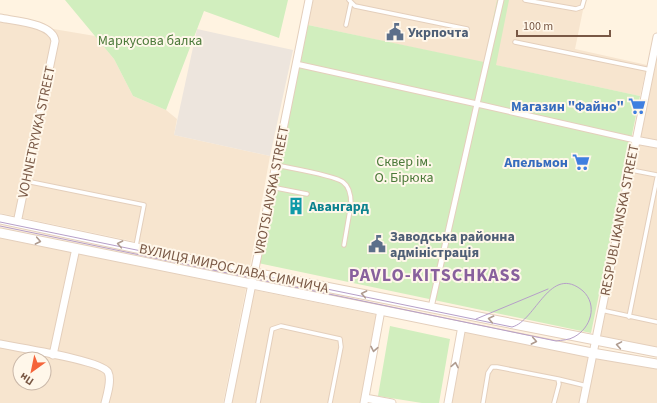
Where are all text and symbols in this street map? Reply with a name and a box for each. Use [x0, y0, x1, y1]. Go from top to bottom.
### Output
scale bar [517, 12, 610, 38]
text: 100 m [523, 18, 553, 35]
public building icon: Укрпочта [385, 22, 405, 42]
place label: Укрпочта [408, 23, 469, 43]
park label: Маркусова балка [98, 31, 202, 51]
street label: VOHNETRYVKA STREET [13, 64, 61, 200]
supermarket icon: Магазин "Файно" [627, 96, 647, 116]
place label: Магазин "Файно" [511, 97, 624, 117]
street label: VROTSLAVSKA STREET [250, 124, 294, 256]
street label: RESPUBLIKANSKA STREET [595, 142, 645, 298]
park label: Сквер ім. О. Бірюка [374, 152, 434, 188]
supermarket icon: Апельмон [571, 152, 591, 172]
place label: Апельмон [503, 153, 568, 173]
building icon: Авангард [286, 196, 306, 216]
place label: Авангард [308, 197, 370, 217]
place label: Заводська районна адміністрація [390, 227, 515, 263]
public building icon: Заводська районна адміністрація [367, 234, 387, 254]
one-way arrow [35, 236, 41, 244]
street label: ВУЛИЦЯ МИРОСЛАВА СИМЧИЧА [137, 239, 331, 299]
one-way arrow [117, 241, 123, 249]
district label: PAVLO-KITSCHKASS [349, 263, 521, 288]
one-way arrow [361, 290, 367, 299]
one-way arrow [488, 316, 494, 324]
one-way arrow [531, 336, 538, 345]
one-way arrow [616, 341, 622, 350]
one-way arrow [370, 345, 379, 352]
north arrow [12, 351, 52, 391]
one-way arrow [451, 362, 459, 368]
text: Пн [17, 369, 37, 389]

